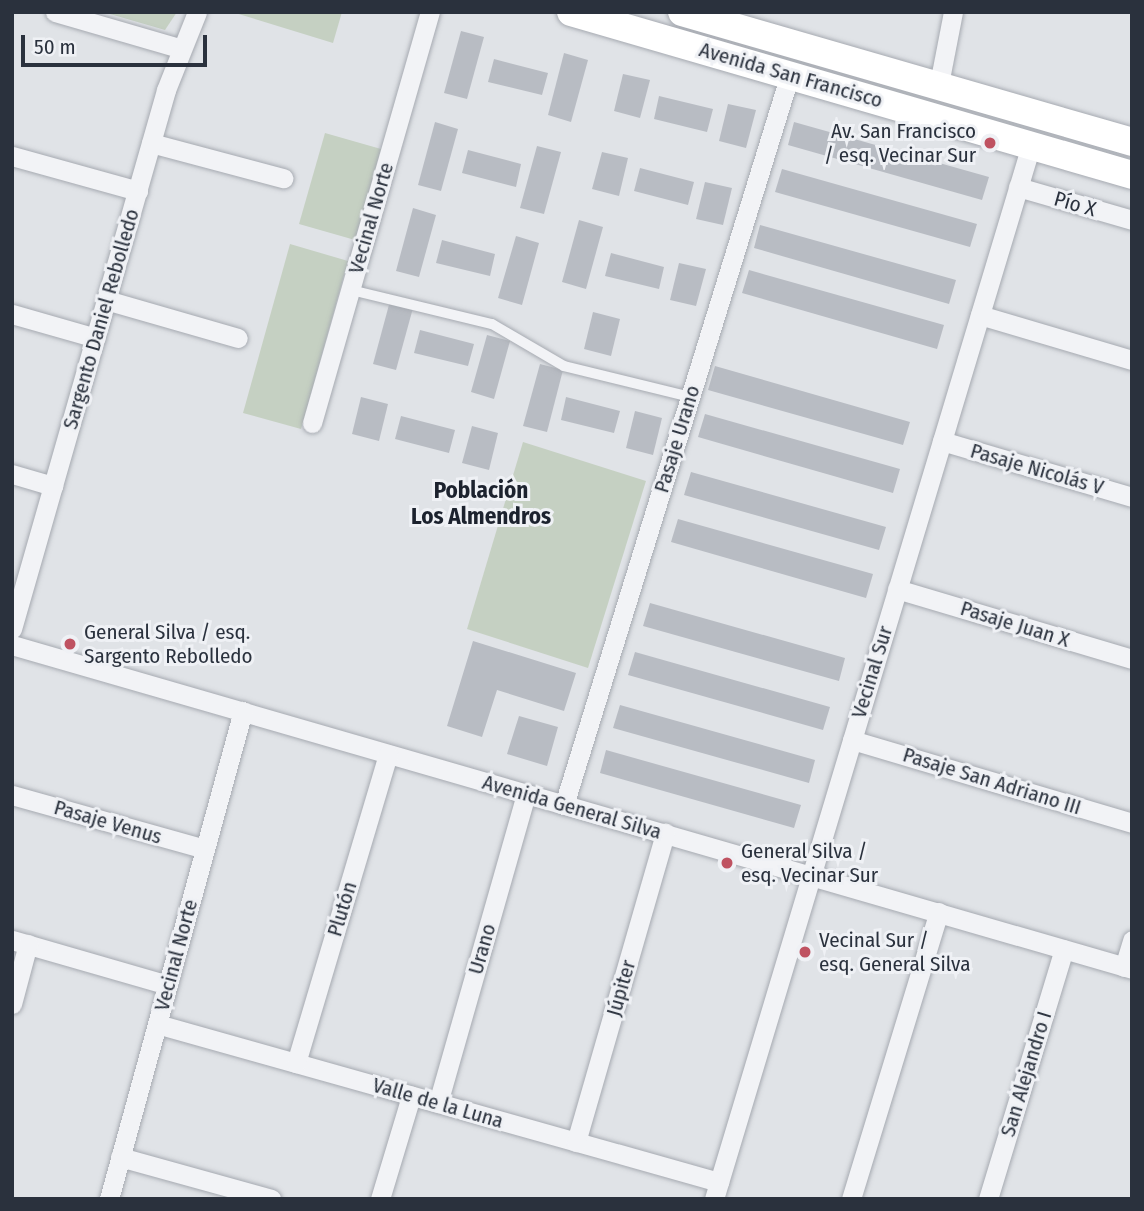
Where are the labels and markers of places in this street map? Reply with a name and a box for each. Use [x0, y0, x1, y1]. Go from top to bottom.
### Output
place label: Av. San Francisco / esq. Vecinar Sur [824, 118, 976, 168]
marker: Av. San Francisco / esq. Vecinar Sur [982, 135, 998, 151]
place label: General Silva / esq. Sargento Rebolledo [84, 619, 253, 669]
marker: General Silva / esq. Sargento Rebolledo [62, 636, 78, 652]
place label: General Silva / esq. Vecinar Sur [741, 838, 878, 888]
marker: General Silva / esq. Vecinar Sur [719, 855, 735, 871]
place label: Vecinal Sur / esq. General Silva [819, 927, 970, 977]
marker: Vecinal Sur / esq. General Silva [797, 944, 813, 960]

